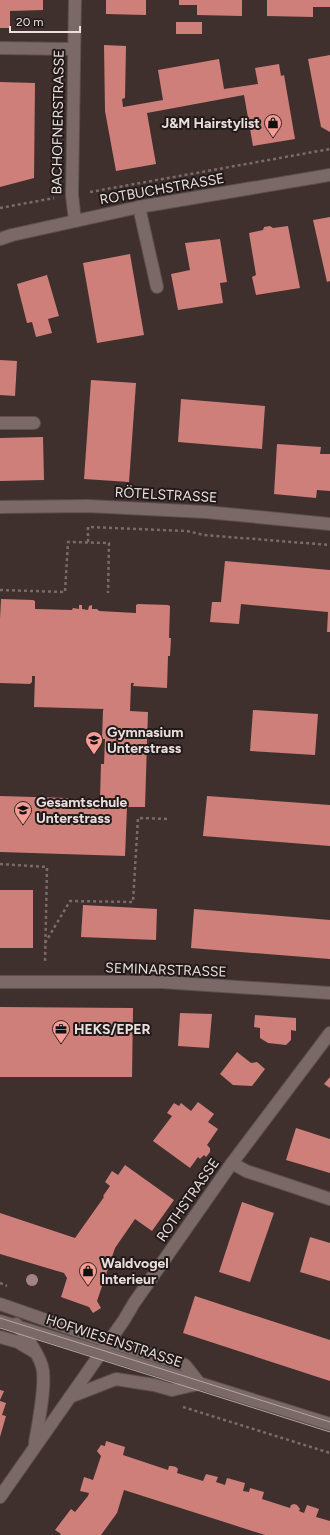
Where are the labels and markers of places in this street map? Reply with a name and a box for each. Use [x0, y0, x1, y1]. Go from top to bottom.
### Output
shop icon: J&M Hairstylist [263, 113, 283, 138]
place label: J&M Hairstylist [161, 115, 260, 132]
place label: Gymnasium Unterstrass [107, 724, 183, 757]
school or university icon: Gymnasium Unterstrass [84, 730, 104, 755]
place label: Gesamtschule Unterstrass [36, 794, 128, 827]
school or university icon: Gesamtschule Unterstrass [13, 800, 33, 825]
office icon: HEKS/EPER [51, 1019, 71, 1044]
place label: HEKS/EPER [74, 1021, 151, 1038]
place label: Waldvogel Interieur [101, 1255, 169, 1288]
shop icon: Waldvogel Interieur [78, 1261, 98, 1286]

